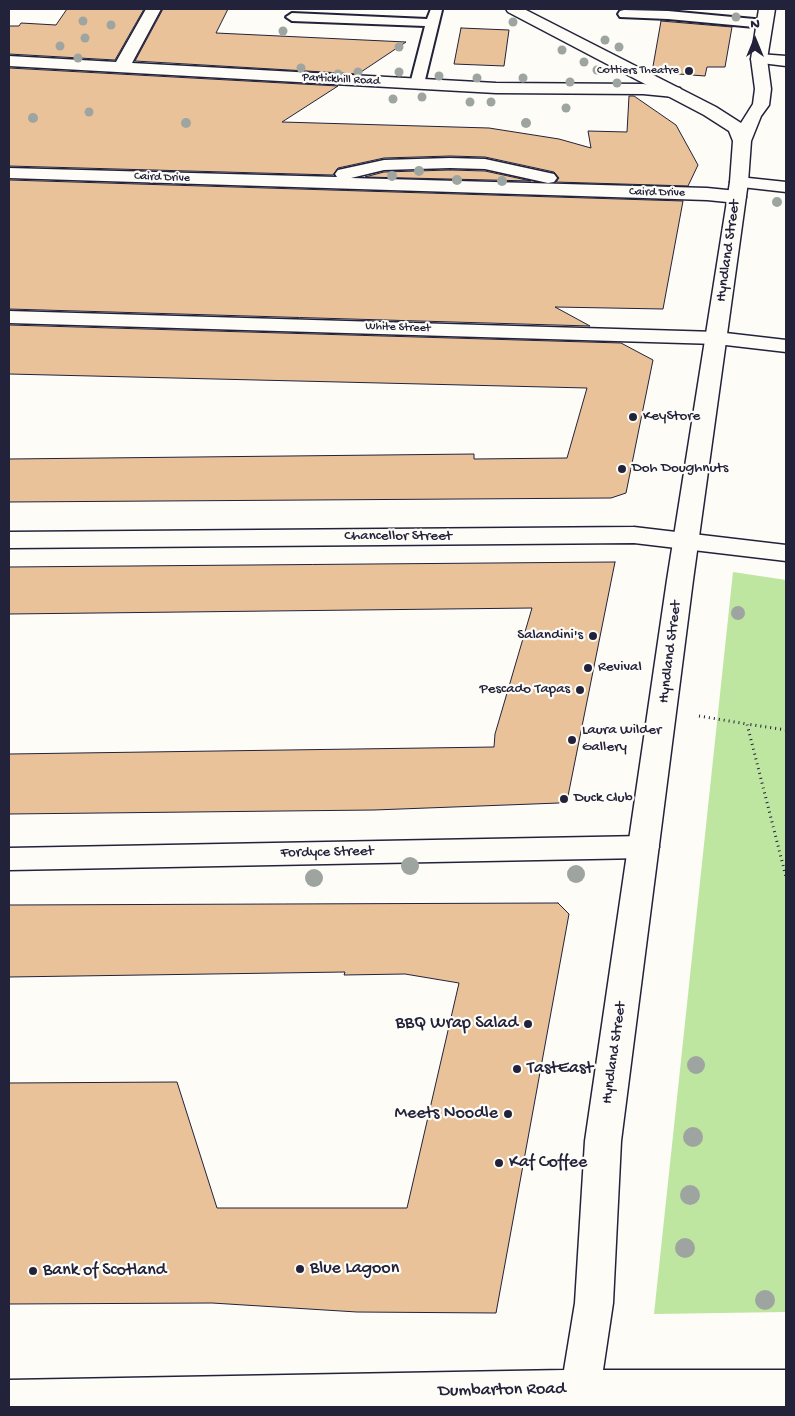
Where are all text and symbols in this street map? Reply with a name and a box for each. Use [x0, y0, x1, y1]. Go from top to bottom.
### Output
north arrow [730, 15, 780, 65]
text: N [750, 16, 760, 33]
place label: Cottiers Theatre [597, 64, 679, 78]
marker: Cottiers Theatre [683, 65, 695, 77]
street label: Partickhill Road [302, 71, 380, 89]
street label: Caird Drive [134, 170, 190, 186]
street label: Caird Drive [629, 185, 685, 201]
street label: Hyndland Street [713, 199, 745, 303]
street label: White Street [365, 320, 431, 336]
place label: KeyStore [643, 408, 700, 426]
marker: KeyStore [627, 411, 639, 423]
place label: Doh Doughnuts [632, 460, 728, 478]
marker: Doh Doughnuts [616, 463, 628, 475]
street label: Chancellor Street [344, 528, 452, 546]
street label: Hyndland Street [656, 600, 686, 704]
place label: Salandini's [517, 627, 583, 645]
marker: Salandini's [587, 630, 599, 642]
place label: Revival [598, 659, 642, 677]
marker: Revival [582, 662, 594, 674]
place label: Pescado Tapas [480, 681, 570, 699]
marker: Pescado Tapas [574, 684, 586, 696]
place label: Laura Wilder Gallery [582, 722, 661, 757]
marker: Laura Wilder Gallery [566, 734, 578, 746]
place label: Duck Club [574, 790, 633, 808]
marker: Duck Club [558, 793, 570, 805]
street label: Fordyce Street [280, 843, 374, 863]
street label: Hyndland Street [599, 1001, 631, 1105]
place label: BBQ Wrap Salad [396, 1013, 518, 1035]
marker: BBQ Wrap Salad [522, 1018, 534, 1030]
place label: TastEast [527, 1058, 593, 1080]
marker: TastEast [511, 1063, 523, 1075]
place label: Meets Noodle [394, 1103, 498, 1125]
marker: Meets Noodle [502, 1108, 514, 1120]
place label: Kaf Coffee [509, 1152, 587, 1174]
marker: Kaf Coffee [493, 1157, 505, 1169]
place label: Blue Lagoon [310, 1258, 399, 1280]
place label: Bank of Scotland [43, 1260, 166, 1282]
marker: Blue Lagoon [294, 1263, 306, 1275]
marker: Bank of Scotland [27, 1265, 39, 1277]
street label: Dumbarton Road [438, 1379, 566, 1403]

